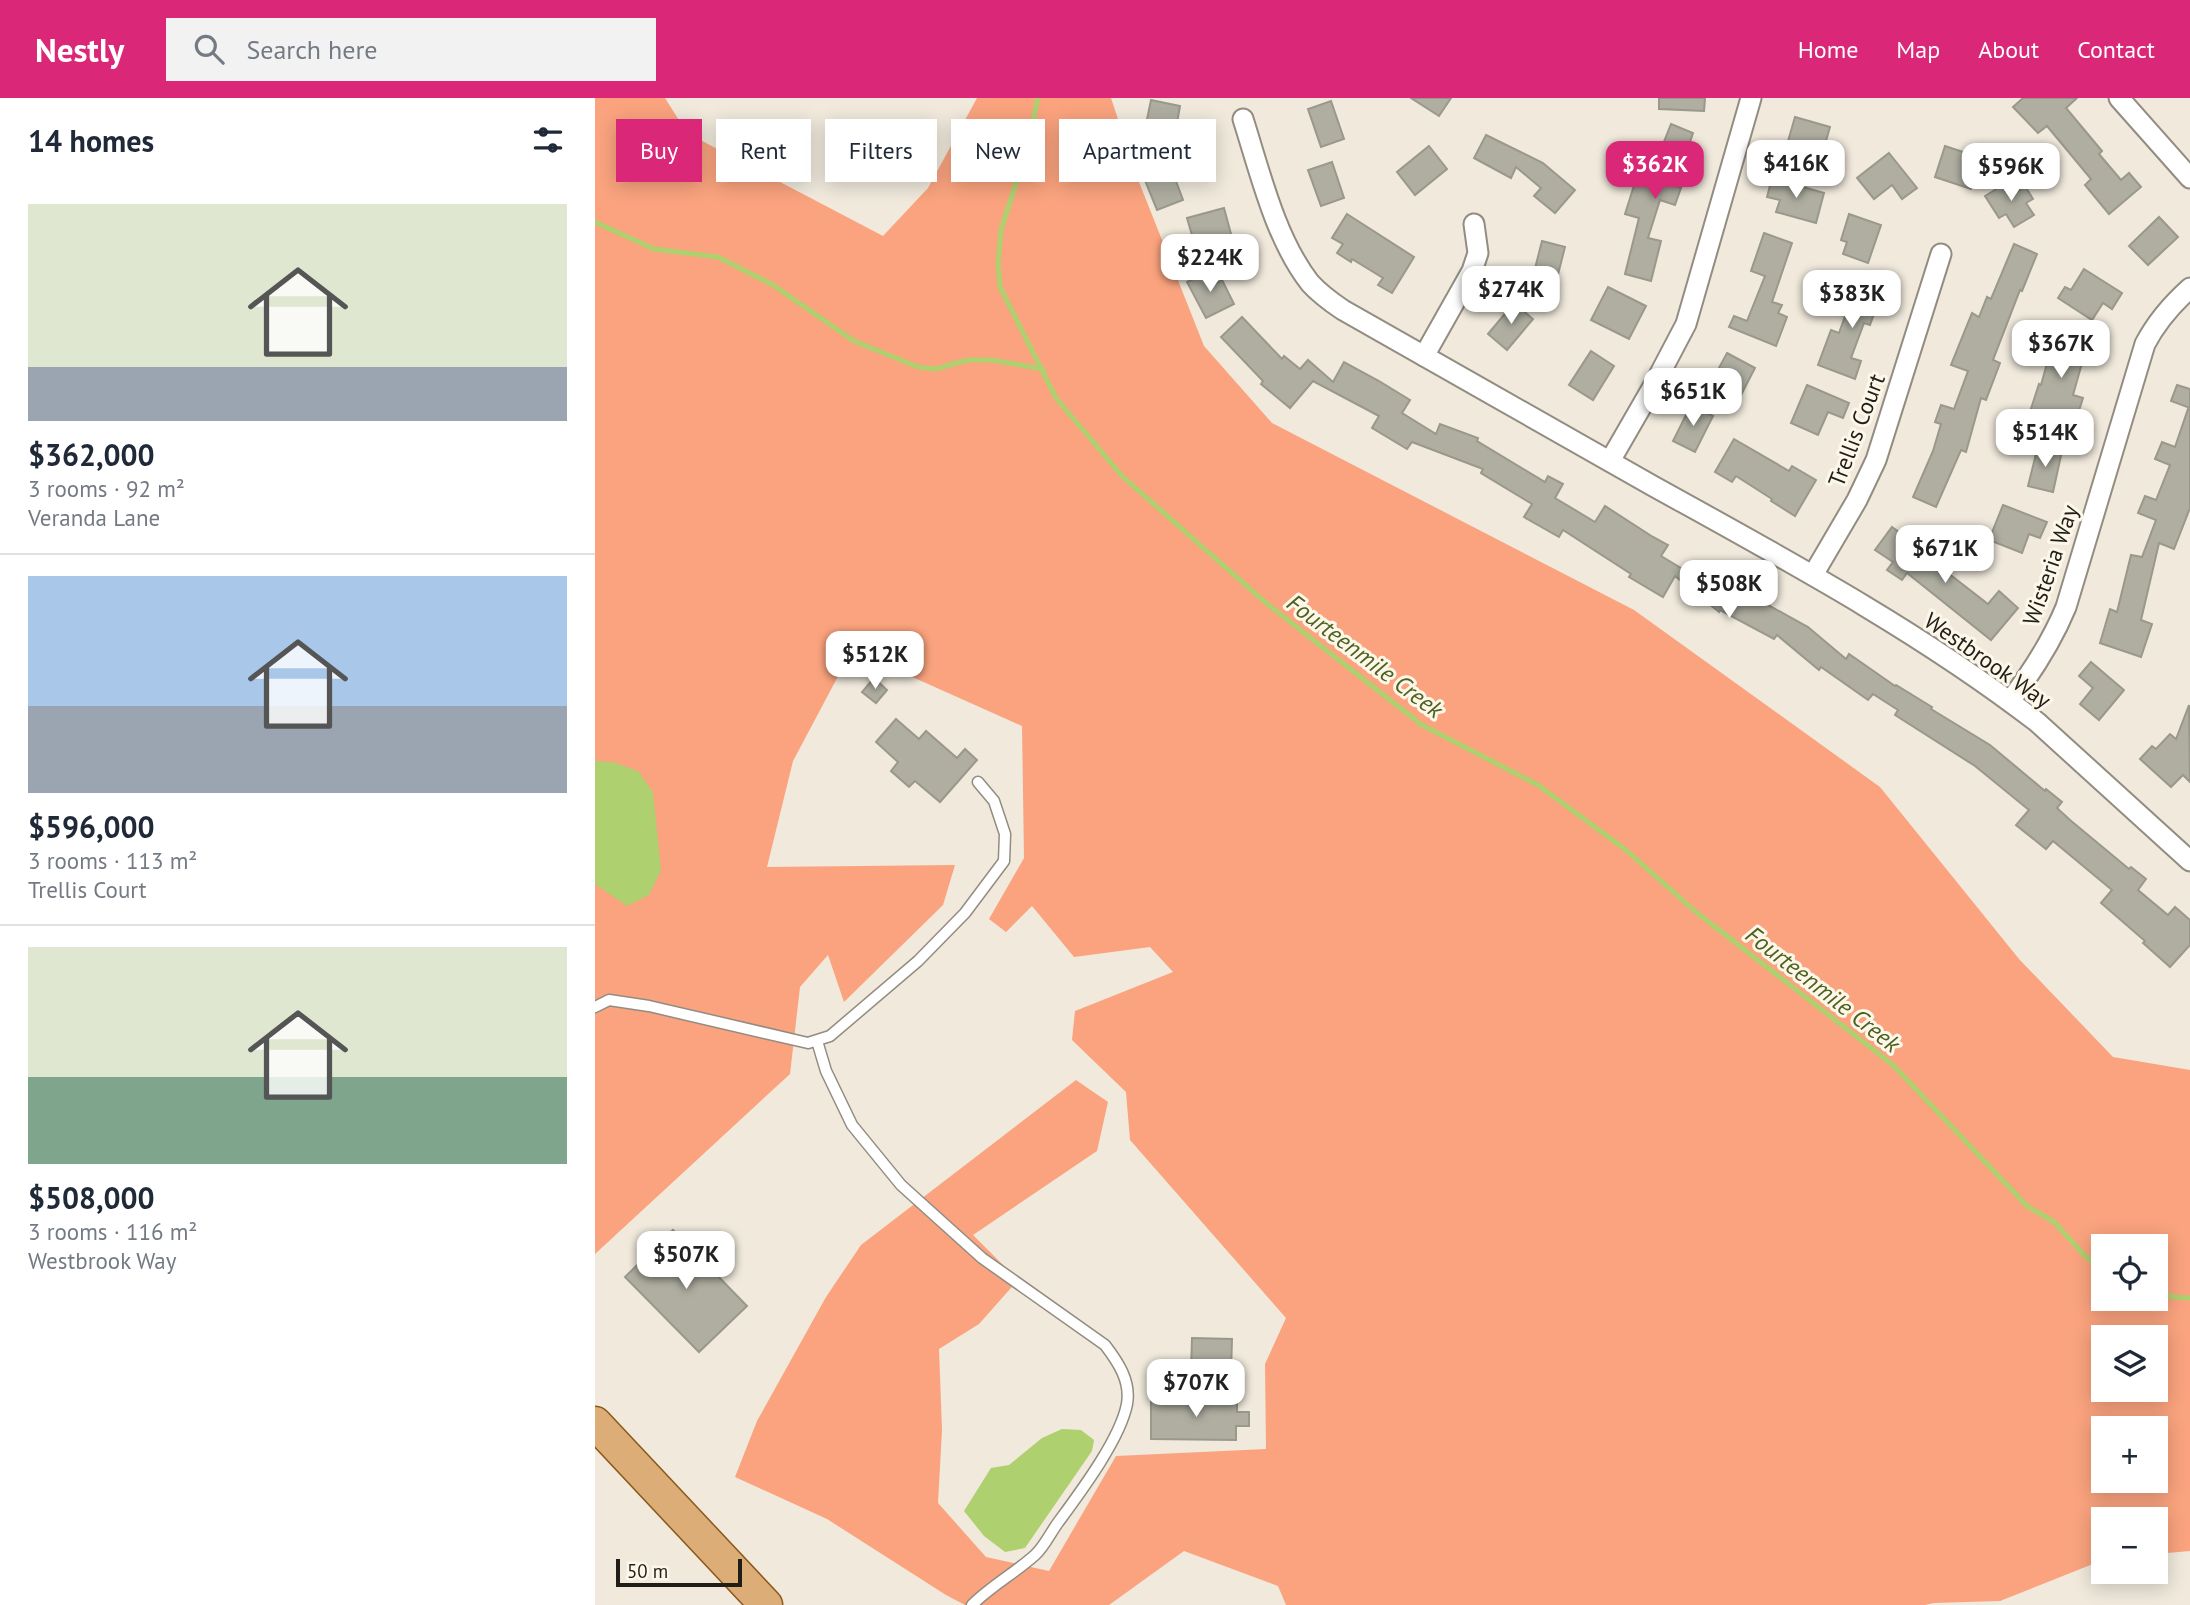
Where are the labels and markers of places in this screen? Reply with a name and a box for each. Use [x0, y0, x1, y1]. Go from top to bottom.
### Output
pin: $416K [1747, 140, 1845, 200]
pin: $362K [1606, 141, 1704, 201]
pin: $596K [1962, 144, 2060, 203]
pin: $224K [1161, 234, 1259, 294]
pin: $274K [1462, 266, 1560, 326]
pin: $383K [1803, 271, 1901, 330]
pin: $367K [2012, 320, 2110, 380]
pin: $651K [1644, 368, 1742, 428]
pin: $514K [1996, 410, 2094, 469]
pin: $671K [1896, 526, 1994, 585]
pin: $508K [1680, 560, 1778, 620]
pin: $512K [826, 632, 924, 691]
pin: $507K [637, 1232, 735, 1291]
pin: $707K [1147, 1360, 1245, 1419]

